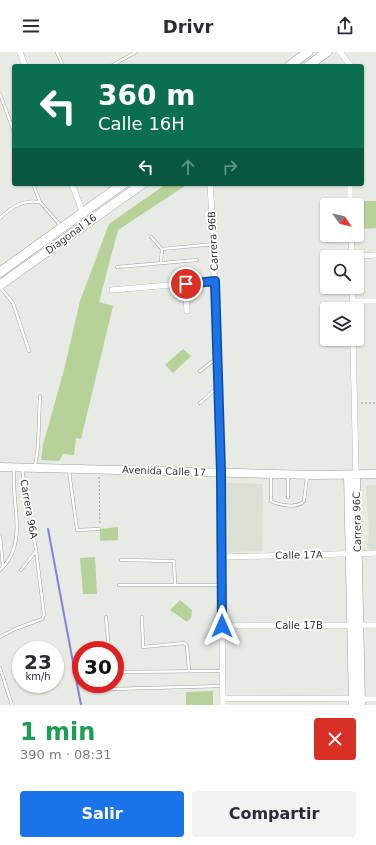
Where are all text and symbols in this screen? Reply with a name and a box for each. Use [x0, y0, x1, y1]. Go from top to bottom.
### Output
icon: menu [20, 15, 42, 37]
icon: share [334, 15, 356, 37]
text: Drivr [163, 16, 213, 37]
text: 360 m [98, 79, 195, 112]
icon: left [32, 80, 84, 132]
text: Calle 16H [98, 113, 185, 134]
icon: left [135, 156, 157, 178]
icon: ahead [177, 156, 199, 178]
icon: right [219, 156, 241, 178]
north arrow [320, 198, 364, 242]
map controls [320, 198, 364, 346]
street label: Carrera 96B [206, 211, 220, 271]
street label: Diagonal 16 [43, 212, 99, 256]
button: search [320, 250, 364, 294]
pin [169, 267, 203, 301]
icon: arrive [175, 273, 197, 295]
button: layers [320, 302, 364, 346]
street label: Avenida Calle 17 [122, 464, 206, 478]
street label: Carrera 96A [18, 478, 40, 540]
street label: Carrera 96C [351, 492, 363, 552]
street label: Calle 17A [275, 549, 323, 561]
position arrow [201, 605, 243, 647]
street label: Calle 17B [275, 620, 323, 631]
speed limit sign: 30 [72, 641, 124, 693]
text: 23 [24, 650, 52, 674]
text: km/h [25, 671, 51, 682]
text: 1 min [20, 718, 95, 746]
button: close [314, 718, 356, 760]
text: 390 m · 08:31 [20, 747, 111, 762]
button: Salir [20, 791, 184, 837]
button: Compartir [192, 791, 356, 837]

